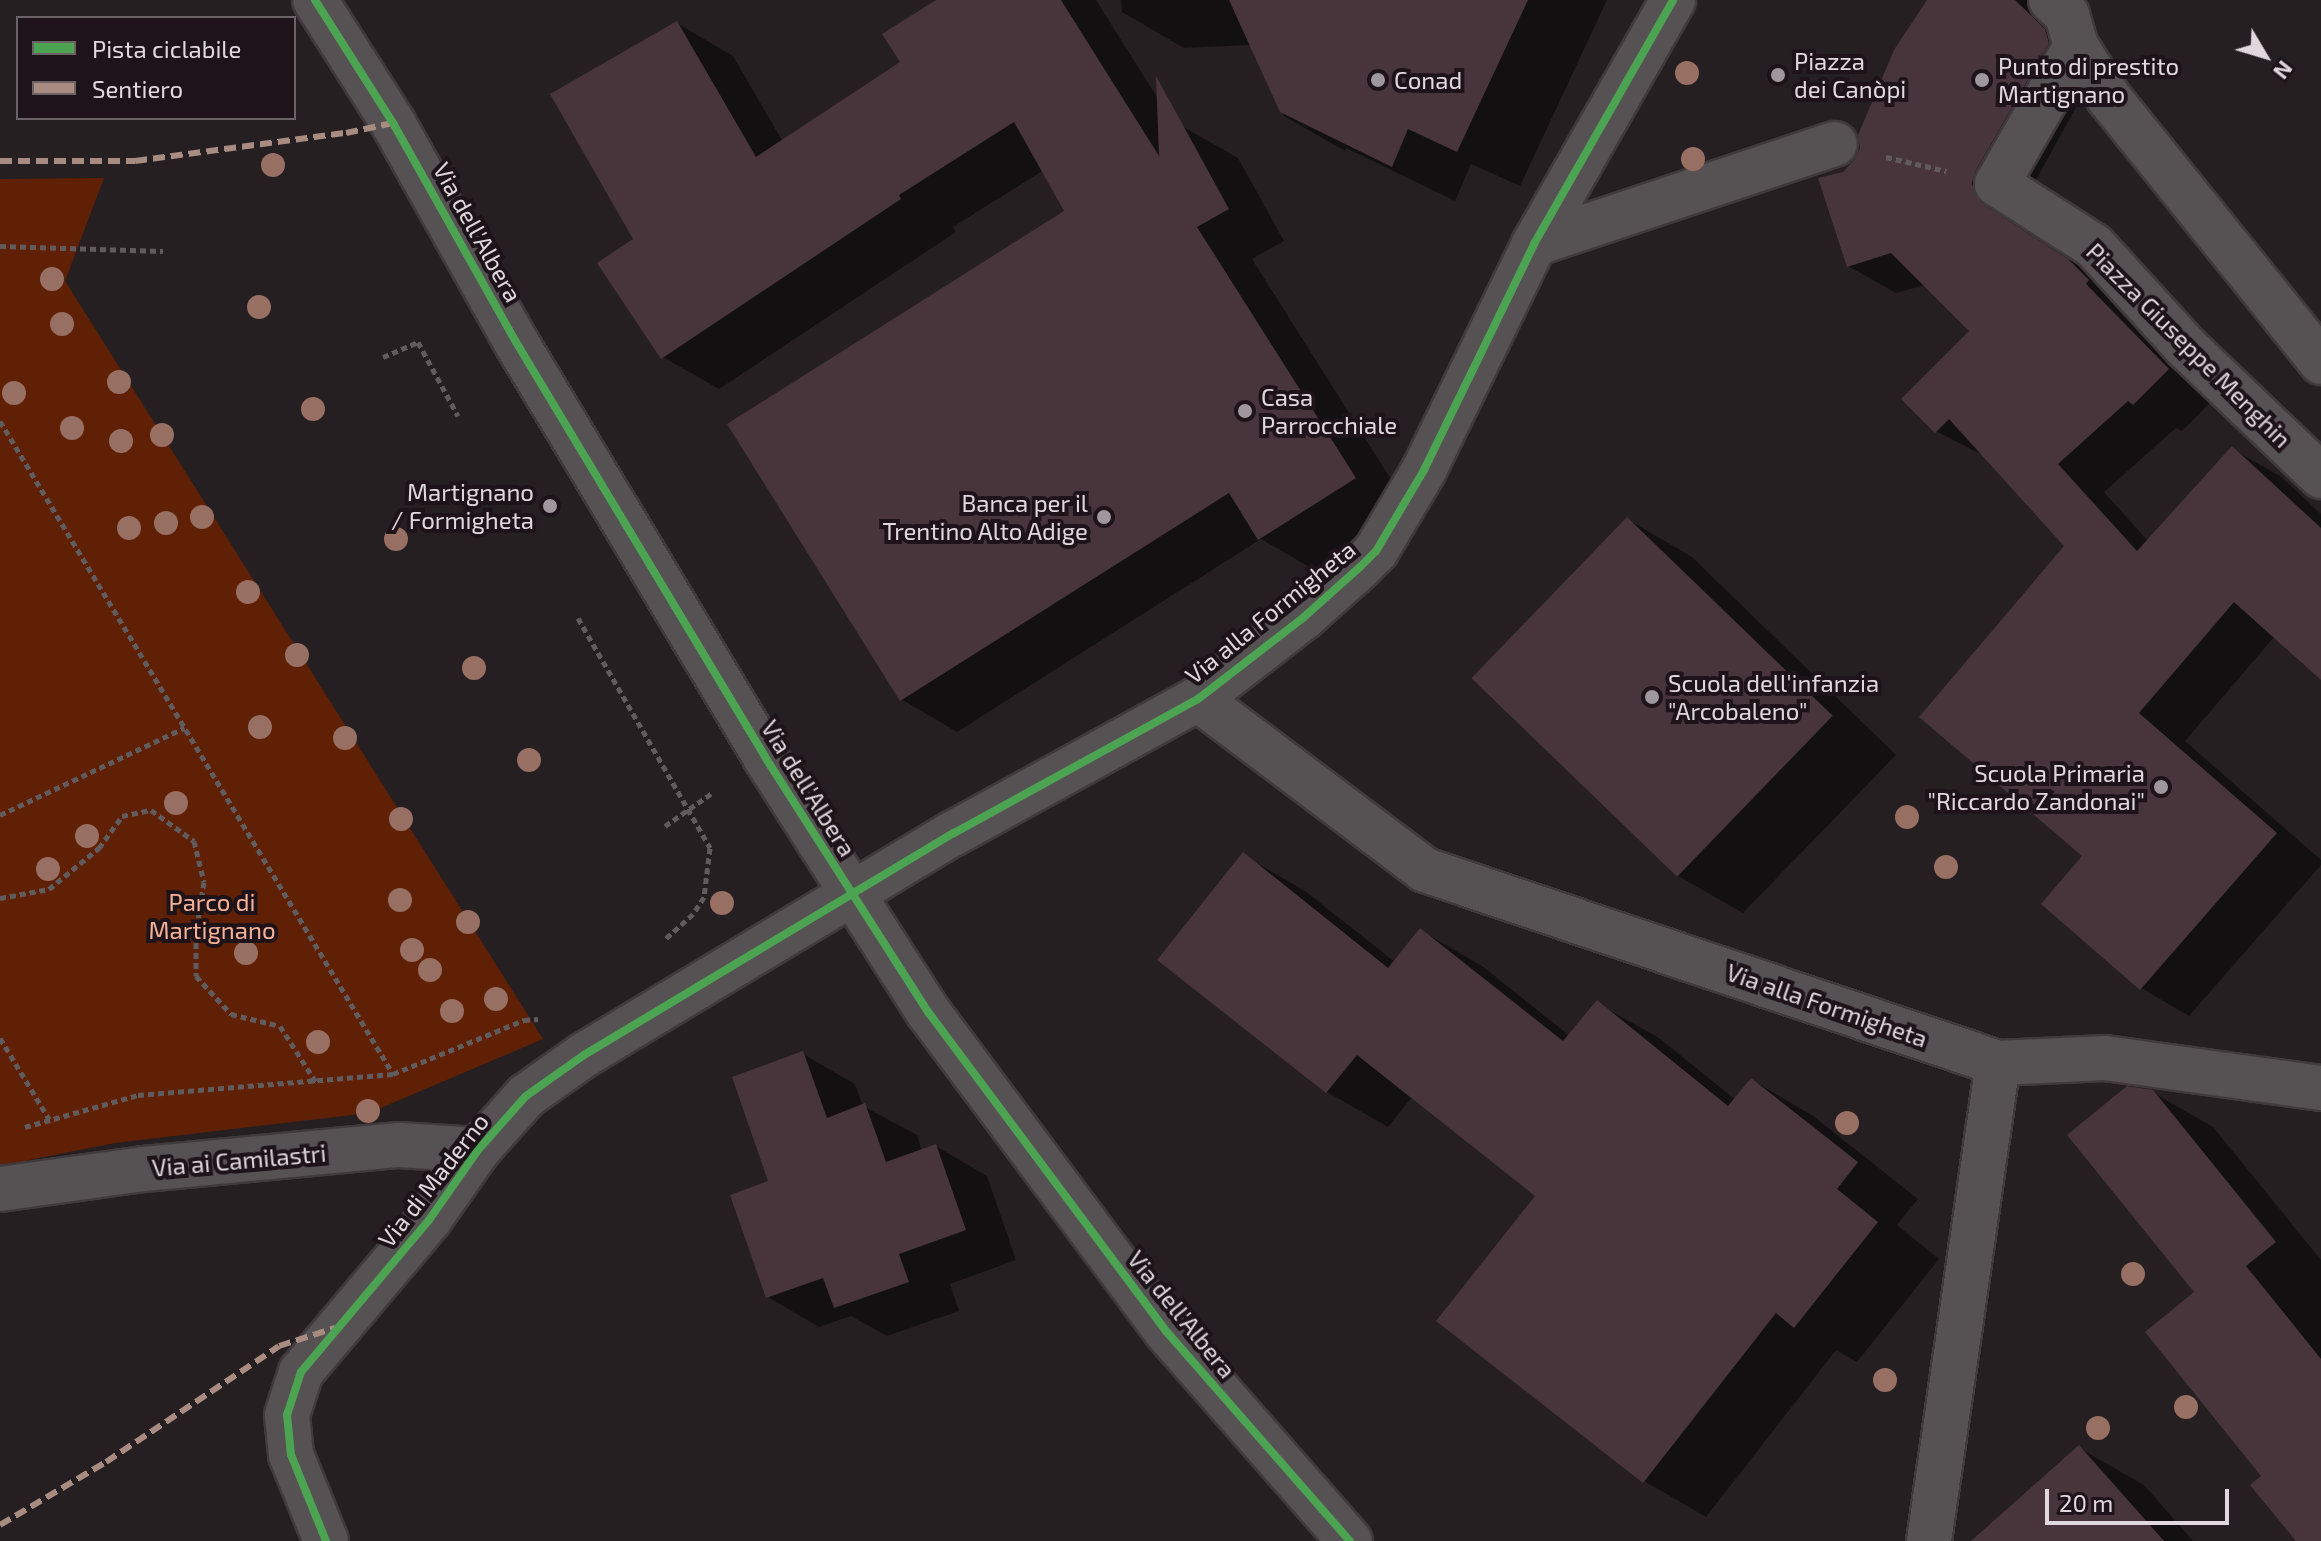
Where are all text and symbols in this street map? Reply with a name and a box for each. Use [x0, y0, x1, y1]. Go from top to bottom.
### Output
legend [16, 16, 296, 120]
north arrow [2225, 16, 2305, 96]
text: Pista ciclabile [92, 34, 241, 63]
place label: Piazza dei Canòpi [1794, 47, 1906, 103]
place label: Punto di prestito Martignano [1998, 52, 2179, 108]
text: N [2269, 57, 2299, 85]
place label: Conad [1394, 66, 1462, 94]
marker: Piazza dei Canòpi [1769, 66, 1787, 84]
marker: Conad [1369, 71, 1387, 89]
marker: Punto di prestito Martignano [1973, 71, 1991, 89]
text: Sentiero [92, 74, 183, 103]
street label: Via dell'Albera [428, 157, 528, 307]
street label: Piazza Giuseppe Menghin [2081, 237, 2297, 453]
place label: Casa Parrocchiale [1261, 383, 1397, 439]
marker: Casa Parrocchiale [1236, 402, 1254, 420]
place label: Martignano / Formigheta [391, 478, 534, 534]
place label: Banca per il Trentino Alto Adige [881, 489, 1088, 545]
marker: Martignano / Formigheta [541, 497, 559, 515]
marker: Banca per il Trentino Alto Adige [1095, 508, 1113, 526]
street label: Via alla Formigheta [1179, 535, 1361, 689]
place label: Scuola dell'infanzia "Arcobaleno" [1668, 669, 1879, 725]
marker: Scuola dell'infanzia "Arcobaleno" [1643, 688, 1661, 706]
street label: Via dell'Albera [756, 715, 862, 861]
place label: Scuola Primaria "Riccardo Zandonai" [1928, 759, 2145, 815]
marker: Scuola Primaria "Riccardo Zandonai" [2152, 778, 2170, 796]
park label: Parco di Martignano [148, 888, 276, 944]
street label: Via alla Formigheta [1723, 957, 1931, 1053]
street label: Via di Maderno [372, 1107, 494, 1253]
street label: Via ai Camilastri [151, 1138, 327, 1182]
street label: Via dell'Albera [1122, 1245, 1242, 1383]
scale bar [2049, 1473, 2233, 1523]
text: 20 m [2059, 1488, 2113, 1517]

